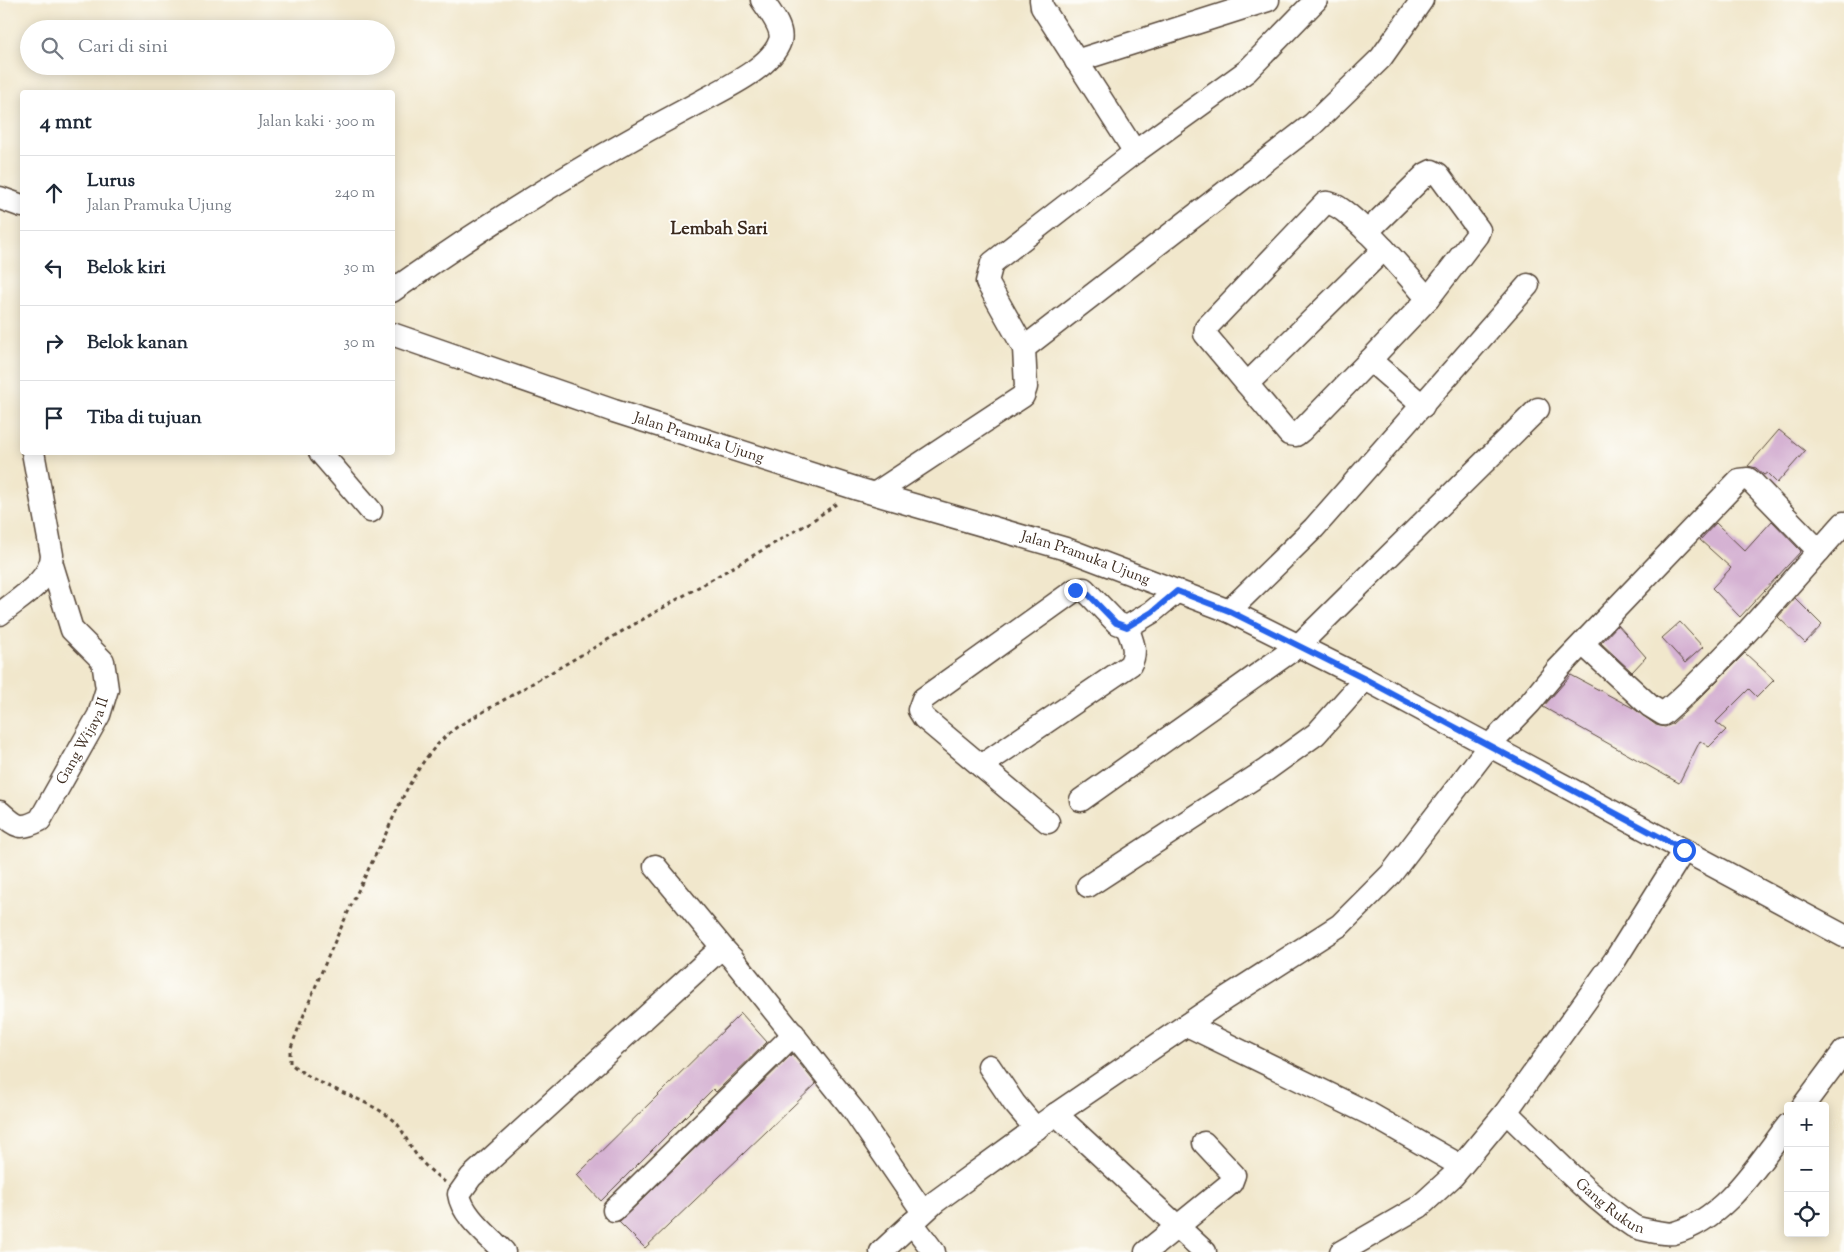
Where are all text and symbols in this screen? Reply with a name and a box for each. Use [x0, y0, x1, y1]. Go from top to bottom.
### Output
search box [20, 20, 395, 75]
icon: search [38, 34, 66, 62]
text: Cari di sini [78, 34, 168, 61]
text: 4 mnt [40, 108, 92, 138]
text: Jalan kaki · 300 m [258, 111, 375, 134]
text: Lurus [87, 168, 135, 195]
icon: ahead [40, 179, 68, 207]
text: 240 m [334, 182, 375, 205]
text: Jalan Pramuka Ujung [87, 195, 232, 218]
district label: Lembah Sari [670, 217, 768, 243]
icon: left [40, 254, 68, 282]
text: Belok kiri [87, 255, 166, 282]
text: 30 m [344, 257, 375, 280]
icon: right [40, 329, 68, 357]
text: Belok kanan [87, 330, 188, 357]
text: 30 m [344, 332, 375, 355]
icon: arrive [40, 404, 68, 432]
text: Tiba di tujuan [87, 405, 202, 432]
street label: Jalan Pramuka Ujung [630, 407, 767, 469]
street label: Jalan Pramuka Ujung [1018, 526, 1153, 591]
route end [1064, 579, 1087, 602]
street label: Gang Wijaya II [51, 694, 114, 789]
route start [1673, 839, 1696, 862]
map controls [1784, 1102, 1829, 1237]
button: + [1784, 1102, 1829, 1147]
button: − [1784, 1147, 1829, 1192]
street label: Gang Rukun [1570, 1174, 1647, 1240]
button: locate [1784, 1192, 1829, 1237]

